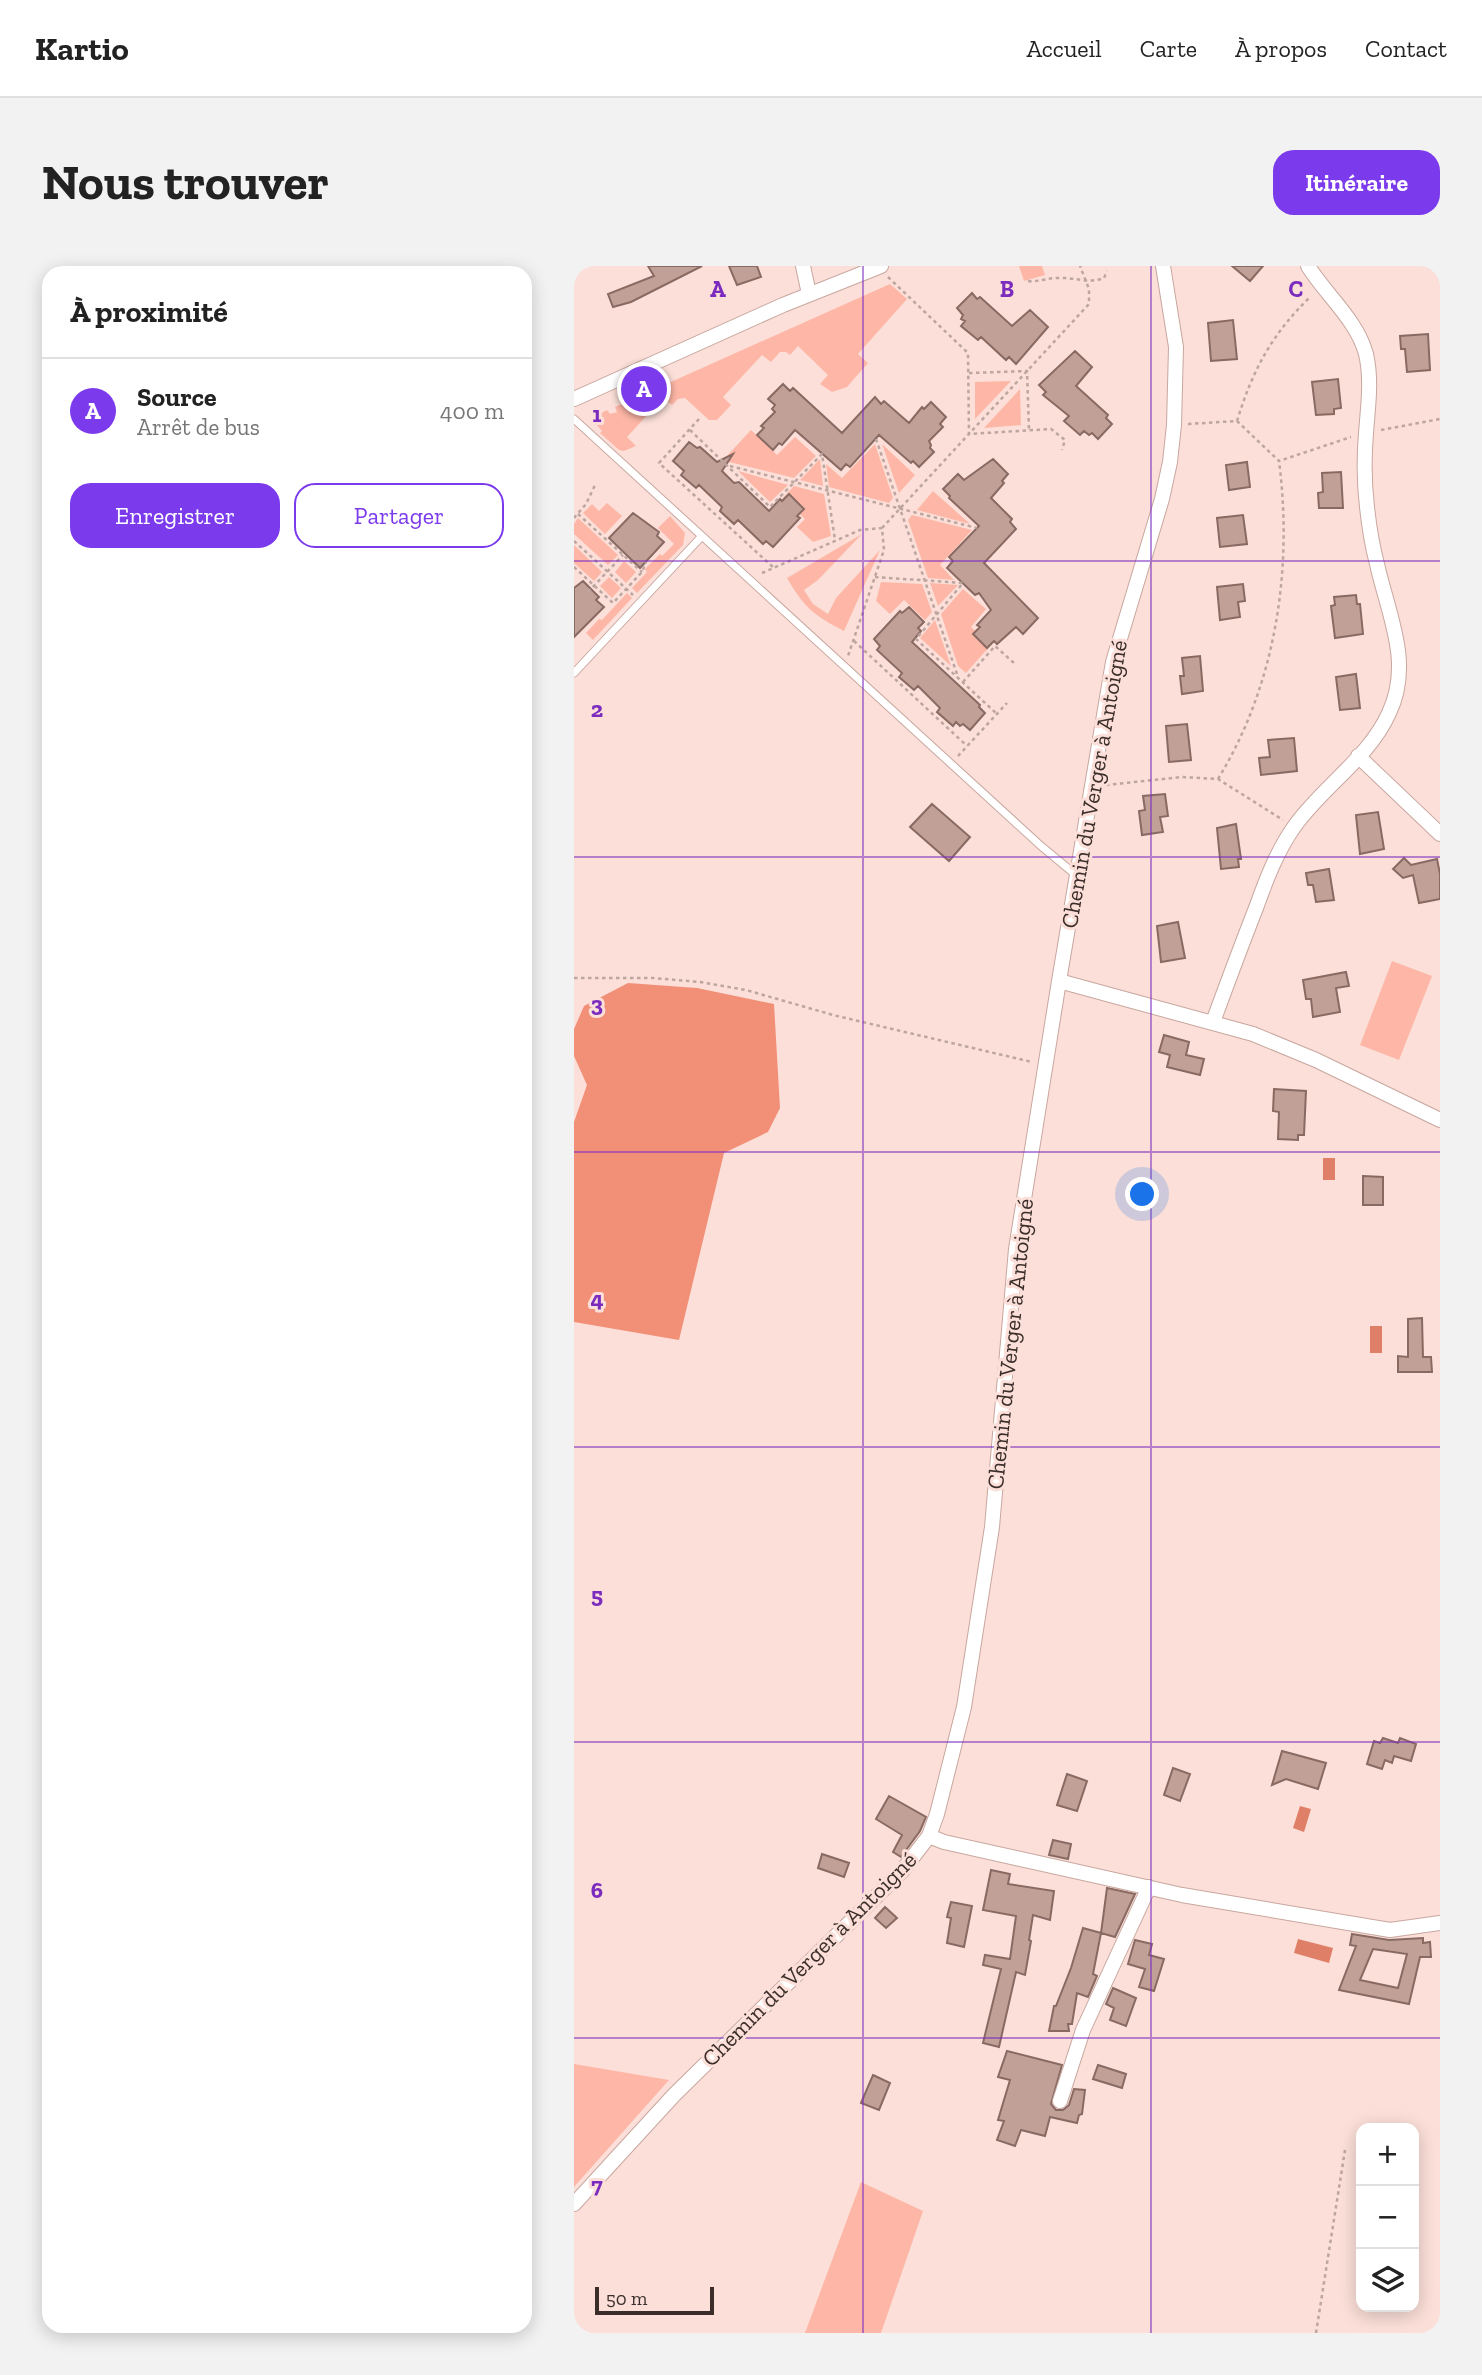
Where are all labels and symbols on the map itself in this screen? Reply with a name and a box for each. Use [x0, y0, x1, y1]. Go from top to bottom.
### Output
text: A [710, 275, 726, 303]
text: B [1000, 275, 1014, 303]
text: C [1289, 275, 1303, 303]
pin: A [621, 363, 667, 415]
text: 1 [592, 400, 602, 428]
street label: Chemin du Verger à Antoigné [1055, 638, 1133, 930]
text: 2 [591, 695, 603, 723]
text: 3 [591, 990, 603, 1018]
your location [1125, 1177, 1159, 1211]
street label: Chemin du Verger à Antoigné [981, 1197, 1039, 1491]
text: 4 [590, 1285, 604, 1313]
text: 5 [591, 1581, 603, 1609]
street label: Chemin du Verger à Antoigné [696, 1846, 922, 2072]
text: 6 [591, 1876, 603, 1904]
text: 7 [591, 2171, 603, 2199]
scale bar [595, 2284, 714, 2316]

